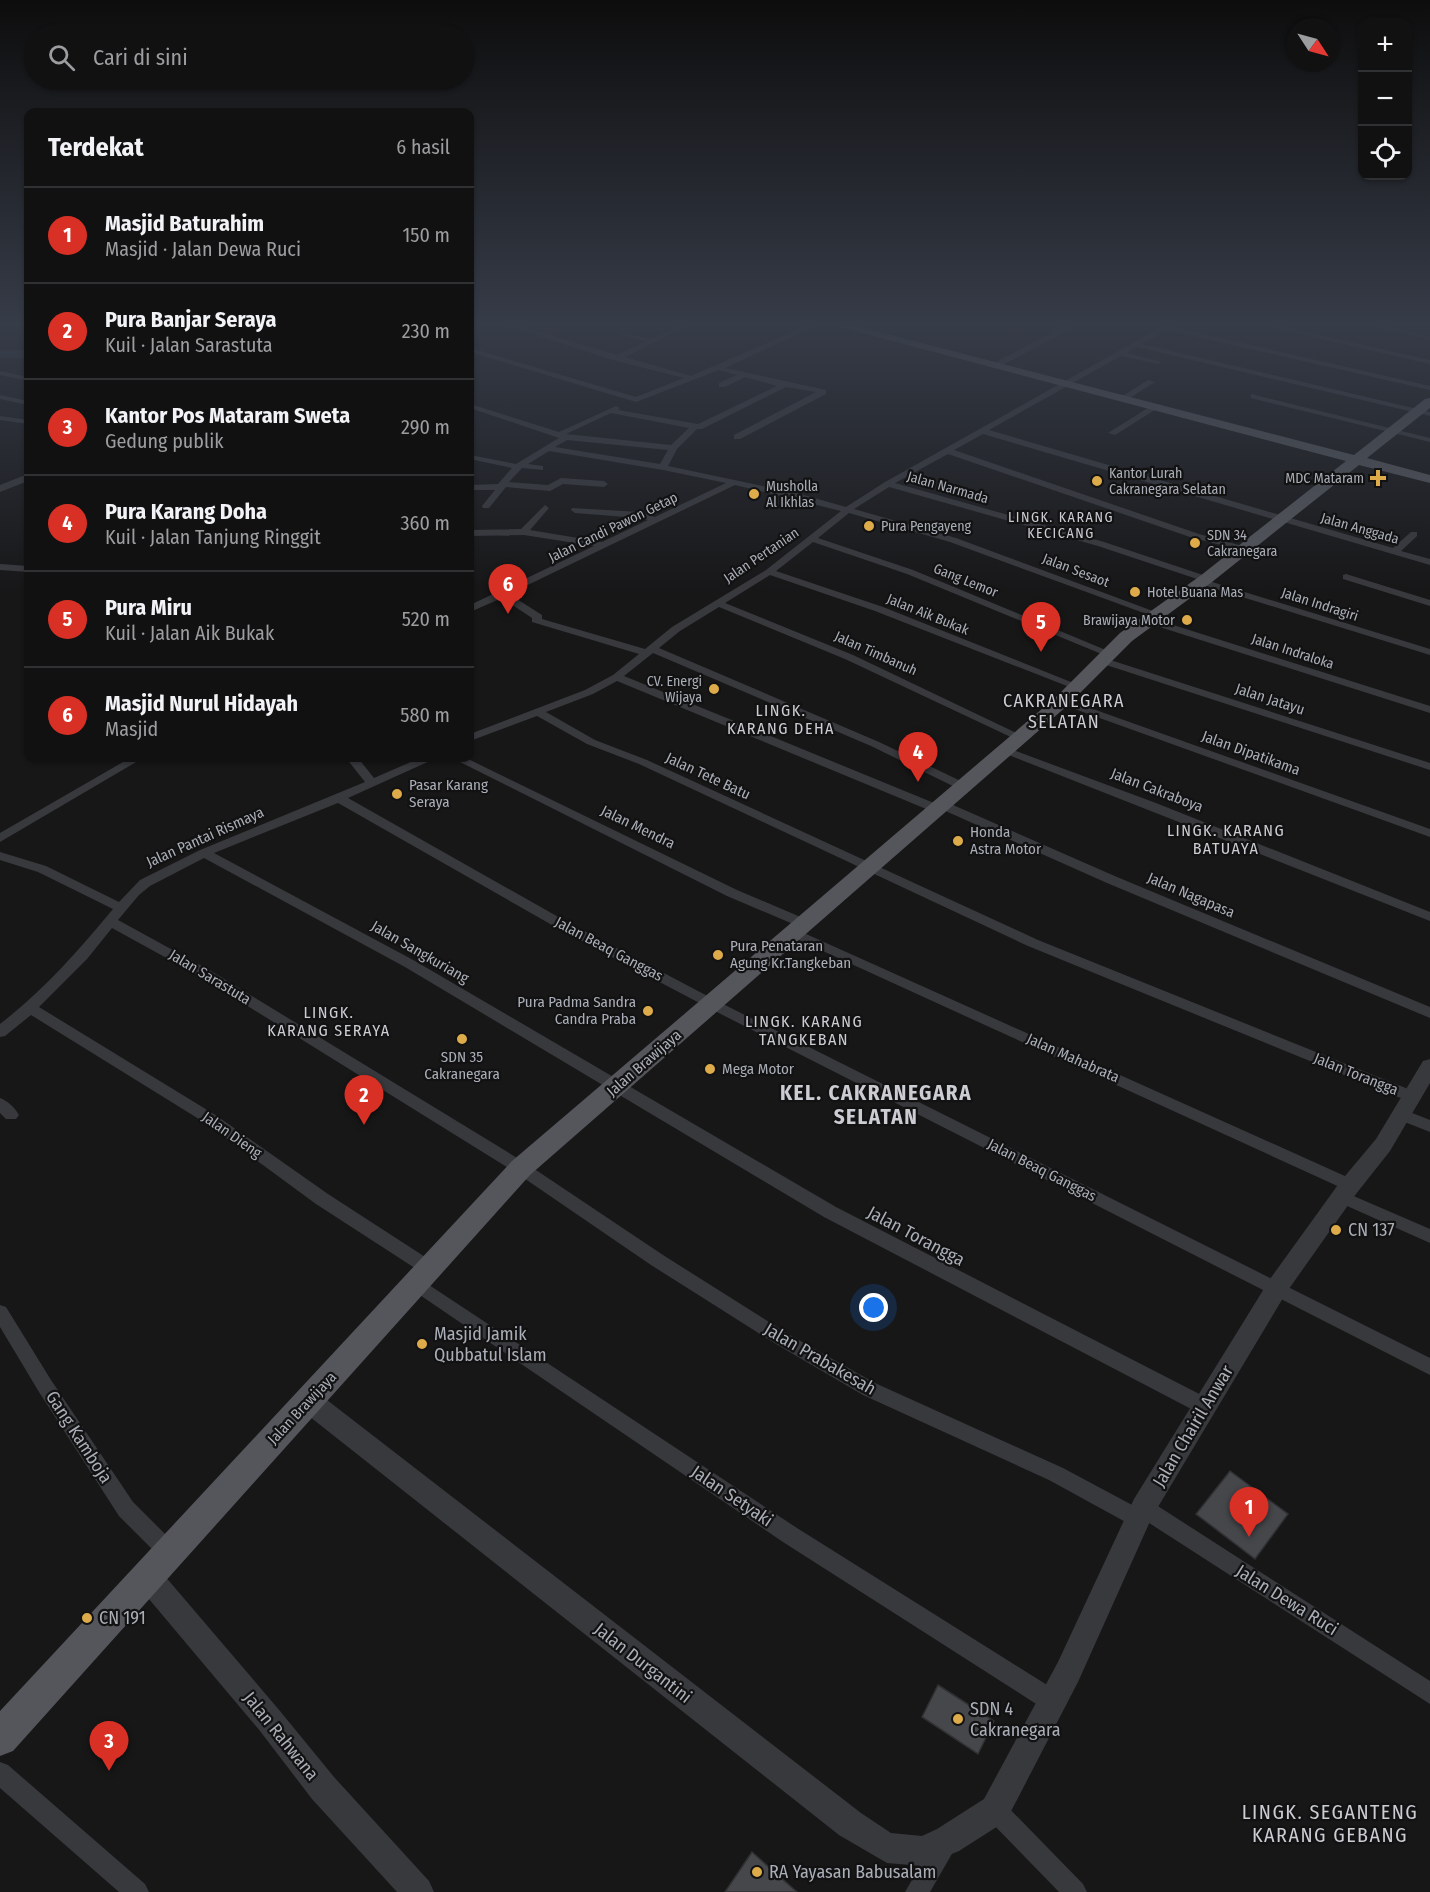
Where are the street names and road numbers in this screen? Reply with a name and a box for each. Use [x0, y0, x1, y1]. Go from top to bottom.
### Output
street label: Jalan Narmada [905, 468, 991, 507]
street label: Jalan Candi Pawon Getap [546, 489, 681, 566]
street label: Jalan Anggada [1319, 509, 1401, 548]
street label: Jalan Pertanian [721, 524, 802, 587]
street label: Jalan Sesaot [1040, 550, 1112, 591]
street label: Gang Lemor [931, 560, 1001, 601]
street label: Jalan Indragiri [1279, 584, 1360, 625]
street label: Jalan Aik Bukak [884, 590, 972, 639]
street label: Jalan Timbanuh [832, 628, 920, 679]
street label: Jalan Indraloka [1250, 630, 1336, 673]
street label: Jalan Jatayu [1233, 679, 1307, 719]
street label: Jalan Dipatikama [1199, 727, 1303, 779]
street label: Jalan Tete Batu [663, 749, 753, 803]
street label: Jalan Cakraboya [1108, 764, 1206, 816]
street label: Jalan Mendra [598, 801, 678, 853]
street label: Jalan Pantai Rismaya [144, 803, 266, 871]
street label: Jalan Nagapasa [1145, 869, 1237, 921]
street label: Jalan Beaq Ganggas [552, 913, 666, 985]
street label: Jalan Sangkuriang [368, 917, 472, 987]
street label: Jalan Sarastuta [166, 946, 254, 1008]
street label: Jalan Brawijaya [603, 1026, 685, 1100]
street label: Jalan Mahabrata [1024, 1030, 1122, 1086]
street label: Jalan Torangga [1311, 1049, 1401, 1099]
street label: Jalan Dieng [199, 1108, 265, 1162]
street label: Jalan Beaq Ganggas [985, 1135, 1099, 1205]
street label: Jalan Torangga [864, 1201, 969, 1271]
street label: Jalan Prabakesah [760, 1318, 880, 1400]
street label: Jalan Chairil Anwar [1148, 1361, 1238, 1491]
street label: Jalan Brawijaya [264, 1368, 340, 1448]
street label: Gang Kamboja [41, 1387, 117, 1487]
street label: Jalan Setyaki [687, 1461, 777, 1531]
street label: Jalan Dewa Ruci [1232, 1560, 1342, 1640]
street label: Jalan Durgantini [590, 1618, 696, 1708]
street label: Jalan Rahwana [239, 1687, 323, 1785]

